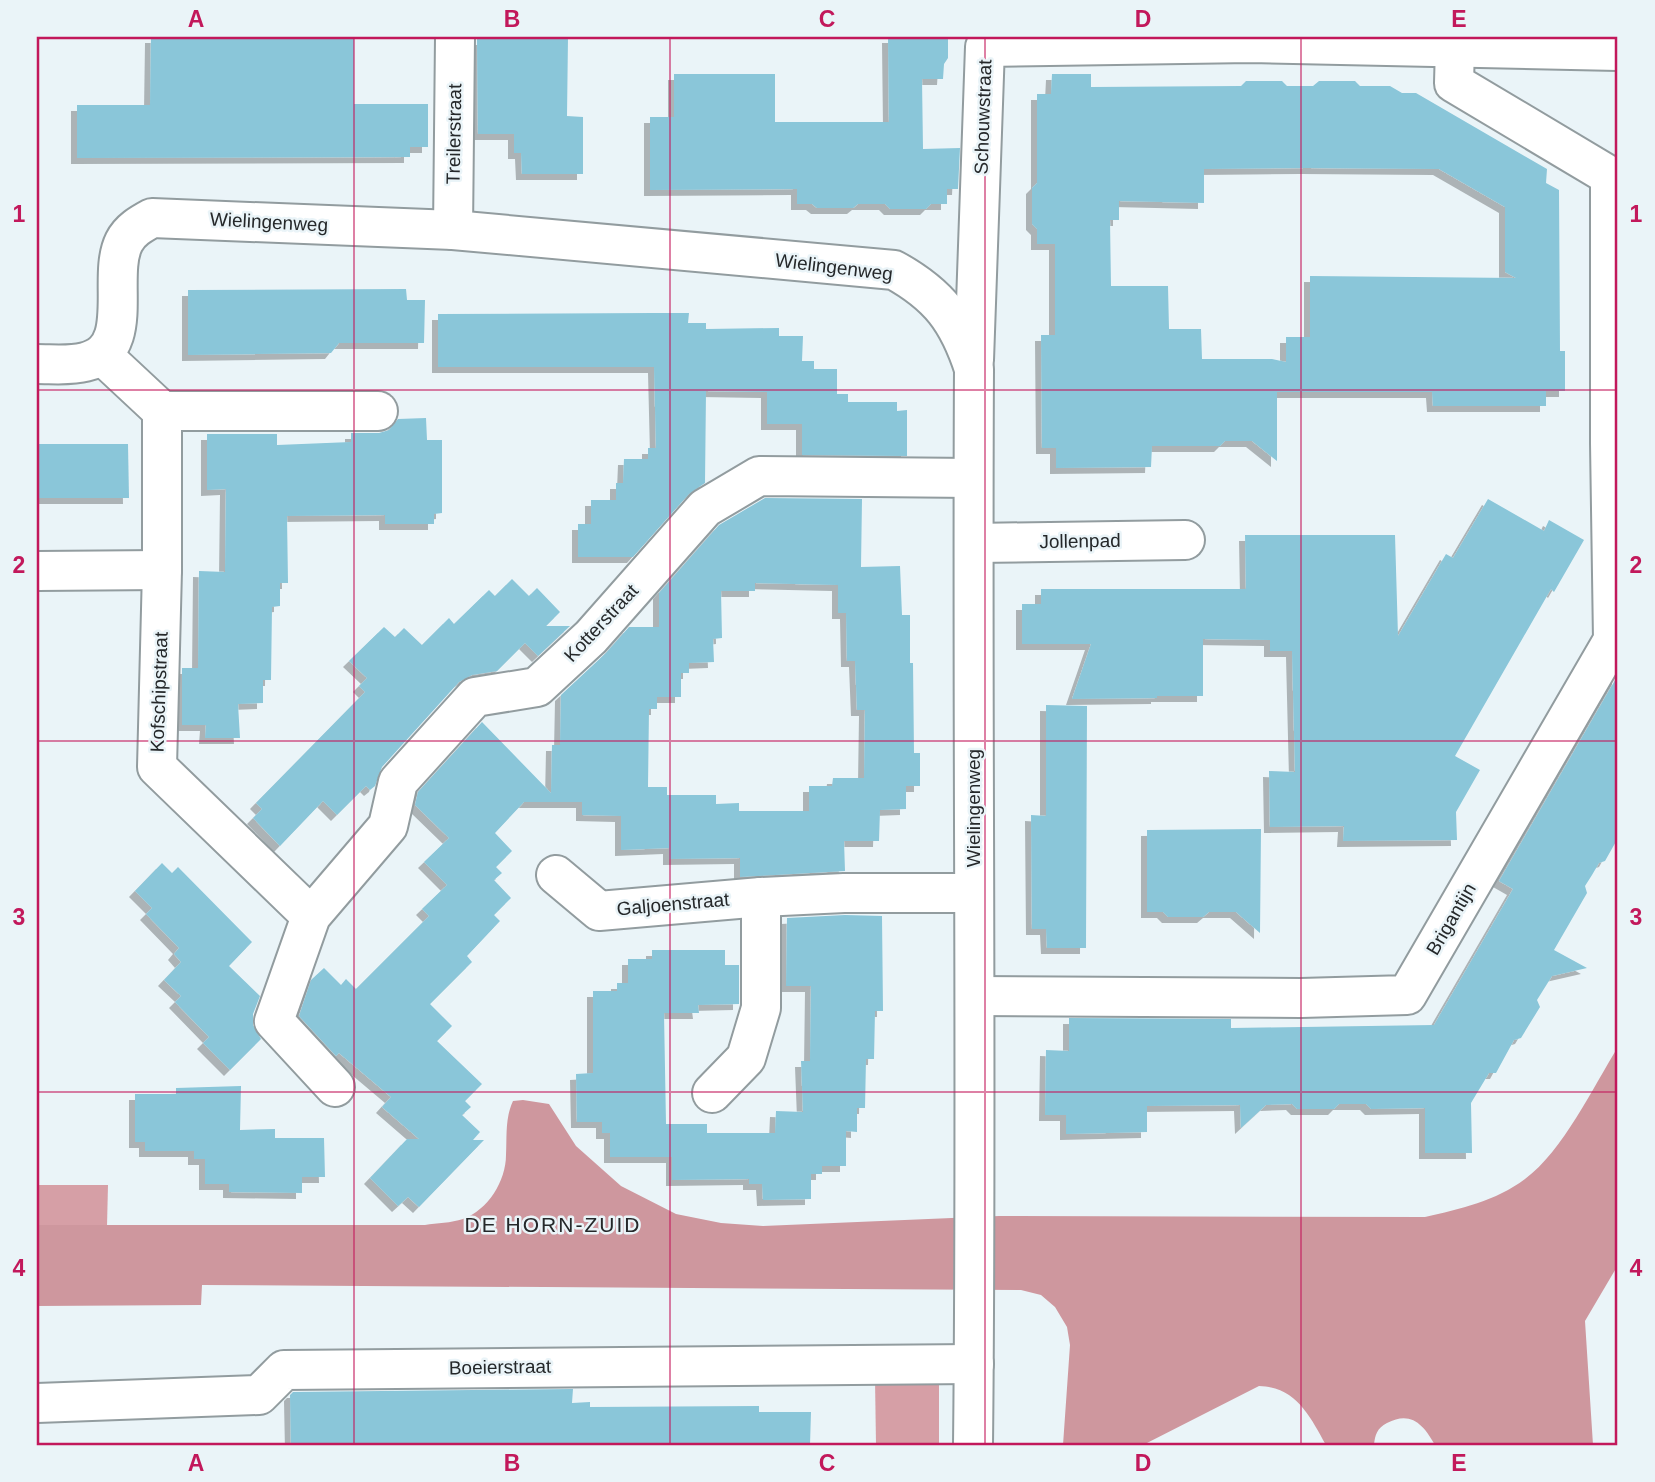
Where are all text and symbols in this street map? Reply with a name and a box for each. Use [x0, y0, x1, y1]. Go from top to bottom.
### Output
text: A [188, 6, 204, 32]
text: B [504, 6, 520, 32]
text: C [819, 6, 835, 32]
text: D [1135, 6, 1151, 32]
text: E [1451, 6, 1467, 32]
street label: Schouwstraat [970, 58, 996, 175]
street label: Treilerstraat [443, 83, 465, 185]
text: 1 [13, 201, 26, 227]
text: 1 [1630, 201, 1643, 227]
street label: Wielingenweg [209, 208, 329, 236]
street label: Wielingenweg [774, 249, 894, 285]
street label: Jollenpad [1039, 530, 1121, 552]
text: 2 [13, 552, 25, 578]
text: 2 [1630, 552, 1642, 578]
street label: Kotterstraat [560, 579, 643, 666]
street label: Kofschipstraat [146, 631, 172, 753]
street label: Wielingenweg [963, 749, 984, 867]
street label: Brigantijn [1422, 879, 1480, 959]
street label: Galjoenstraat [616, 889, 731, 919]
text: 3 [13, 904, 25, 930]
text: 3 [1630, 904, 1642, 930]
district label: DE HORN-ZUID [465, 1213, 641, 1236]
text: 4 [13, 1255, 26, 1281]
text: 4 [1630, 1255, 1643, 1281]
street label: Boeierstraat [449, 1356, 552, 1378]
text: A [188, 1450, 204, 1476]
text: B [504, 1450, 520, 1476]
text: C [819, 1450, 835, 1476]
text: D [1135, 1450, 1151, 1476]
text: E [1451, 1450, 1467, 1476]

